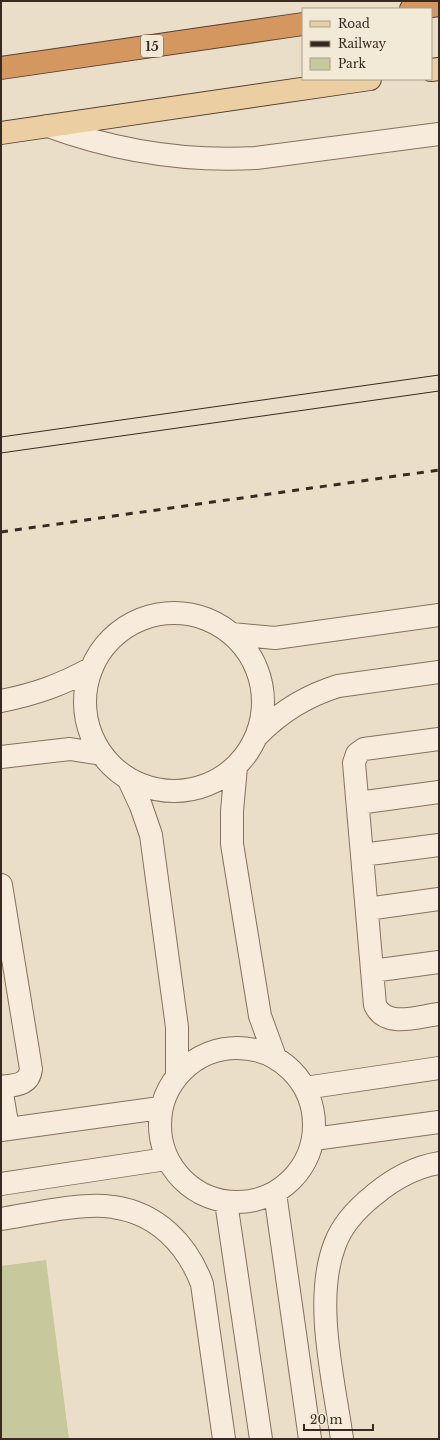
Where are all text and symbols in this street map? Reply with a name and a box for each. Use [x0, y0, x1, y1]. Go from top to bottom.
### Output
legend [302, 8, 432, 80]
text: Road [338, 16, 370, 31]
road number: 15 [141, 35, 163, 57]
text: Railway [338, 36, 387, 51]
text: Park [338, 56, 366, 71]
scale bar [304, 1406, 373, 1432]
text: 20 m [310, 1412, 342, 1427]

